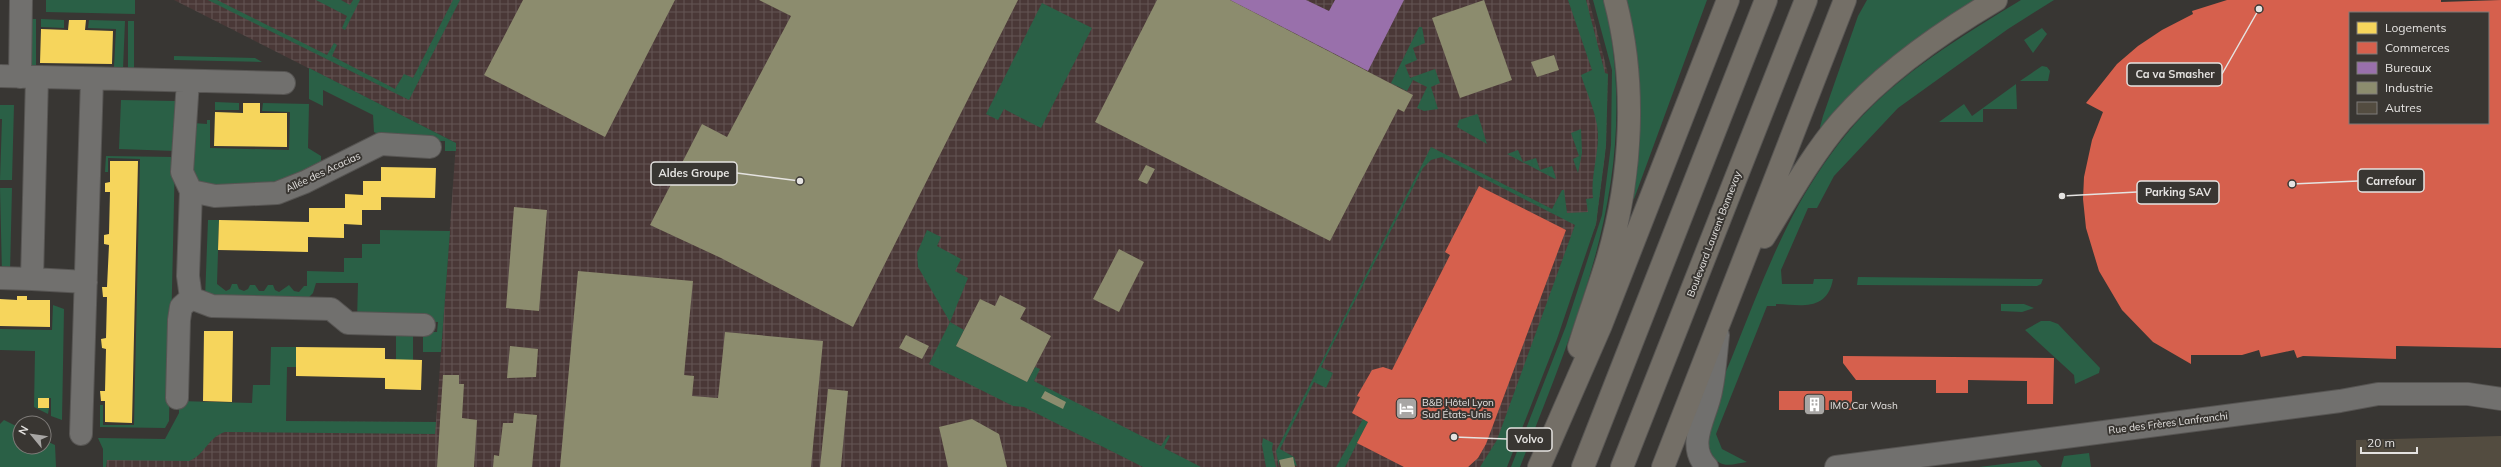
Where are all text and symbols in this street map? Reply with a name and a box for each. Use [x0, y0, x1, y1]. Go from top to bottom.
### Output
legend [2349, 12, 2489, 124]
text: Logements [2385, 20, 2446, 35]
text: Commerces [2385, 40, 2450, 55]
text: Bureaux [2385, 60, 2432, 75]
callout: Ca va Smasher [2127, 63, 2222, 86]
text: Ca va Smasher [2135, 67, 2215, 81]
text: Industrie [2385, 80, 2433, 95]
text: Autres [2385, 100, 2422, 115]
street label: Allée des Acacias [283, 149, 363, 195]
callout: Aldes Groupe [651, 162, 737, 185]
text: Aldes Groupe [659, 166, 729, 180]
street label: Boulevard Laurent Bonnevay [1684, 169, 1744, 299]
callout: Carrefour [2358, 169, 2424, 192]
text: Carrefour [2366, 174, 2417, 188]
callout: Parking SAV [2137, 181, 2219, 204]
text: Parking SAV [2145, 185, 2212, 199]
building icon: IMO Car Wash [1802, 392, 1828, 418]
hotel icon: B&B Hôtel Lyon Sud États-Unis [1394, 395, 1420, 421]
place label: B&B Hôtel Lyon Sud États-Unis [1422, 396, 1494, 421]
place label: IMO Car Wash [1830, 399, 1898, 412]
street label: Rue des Frères Lanfranchi [2108, 409, 2228, 437]
north arrow [12, 415, 52, 455]
text: N [15, 423, 31, 437]
callout: Volvo [1507, 428, 1552, 451]
scale bar [2361, 429, 2417, 455]
text: Volvo [1513, 432, 1544, 446]
text: 20 m [2367, 435, 2395, 450]

